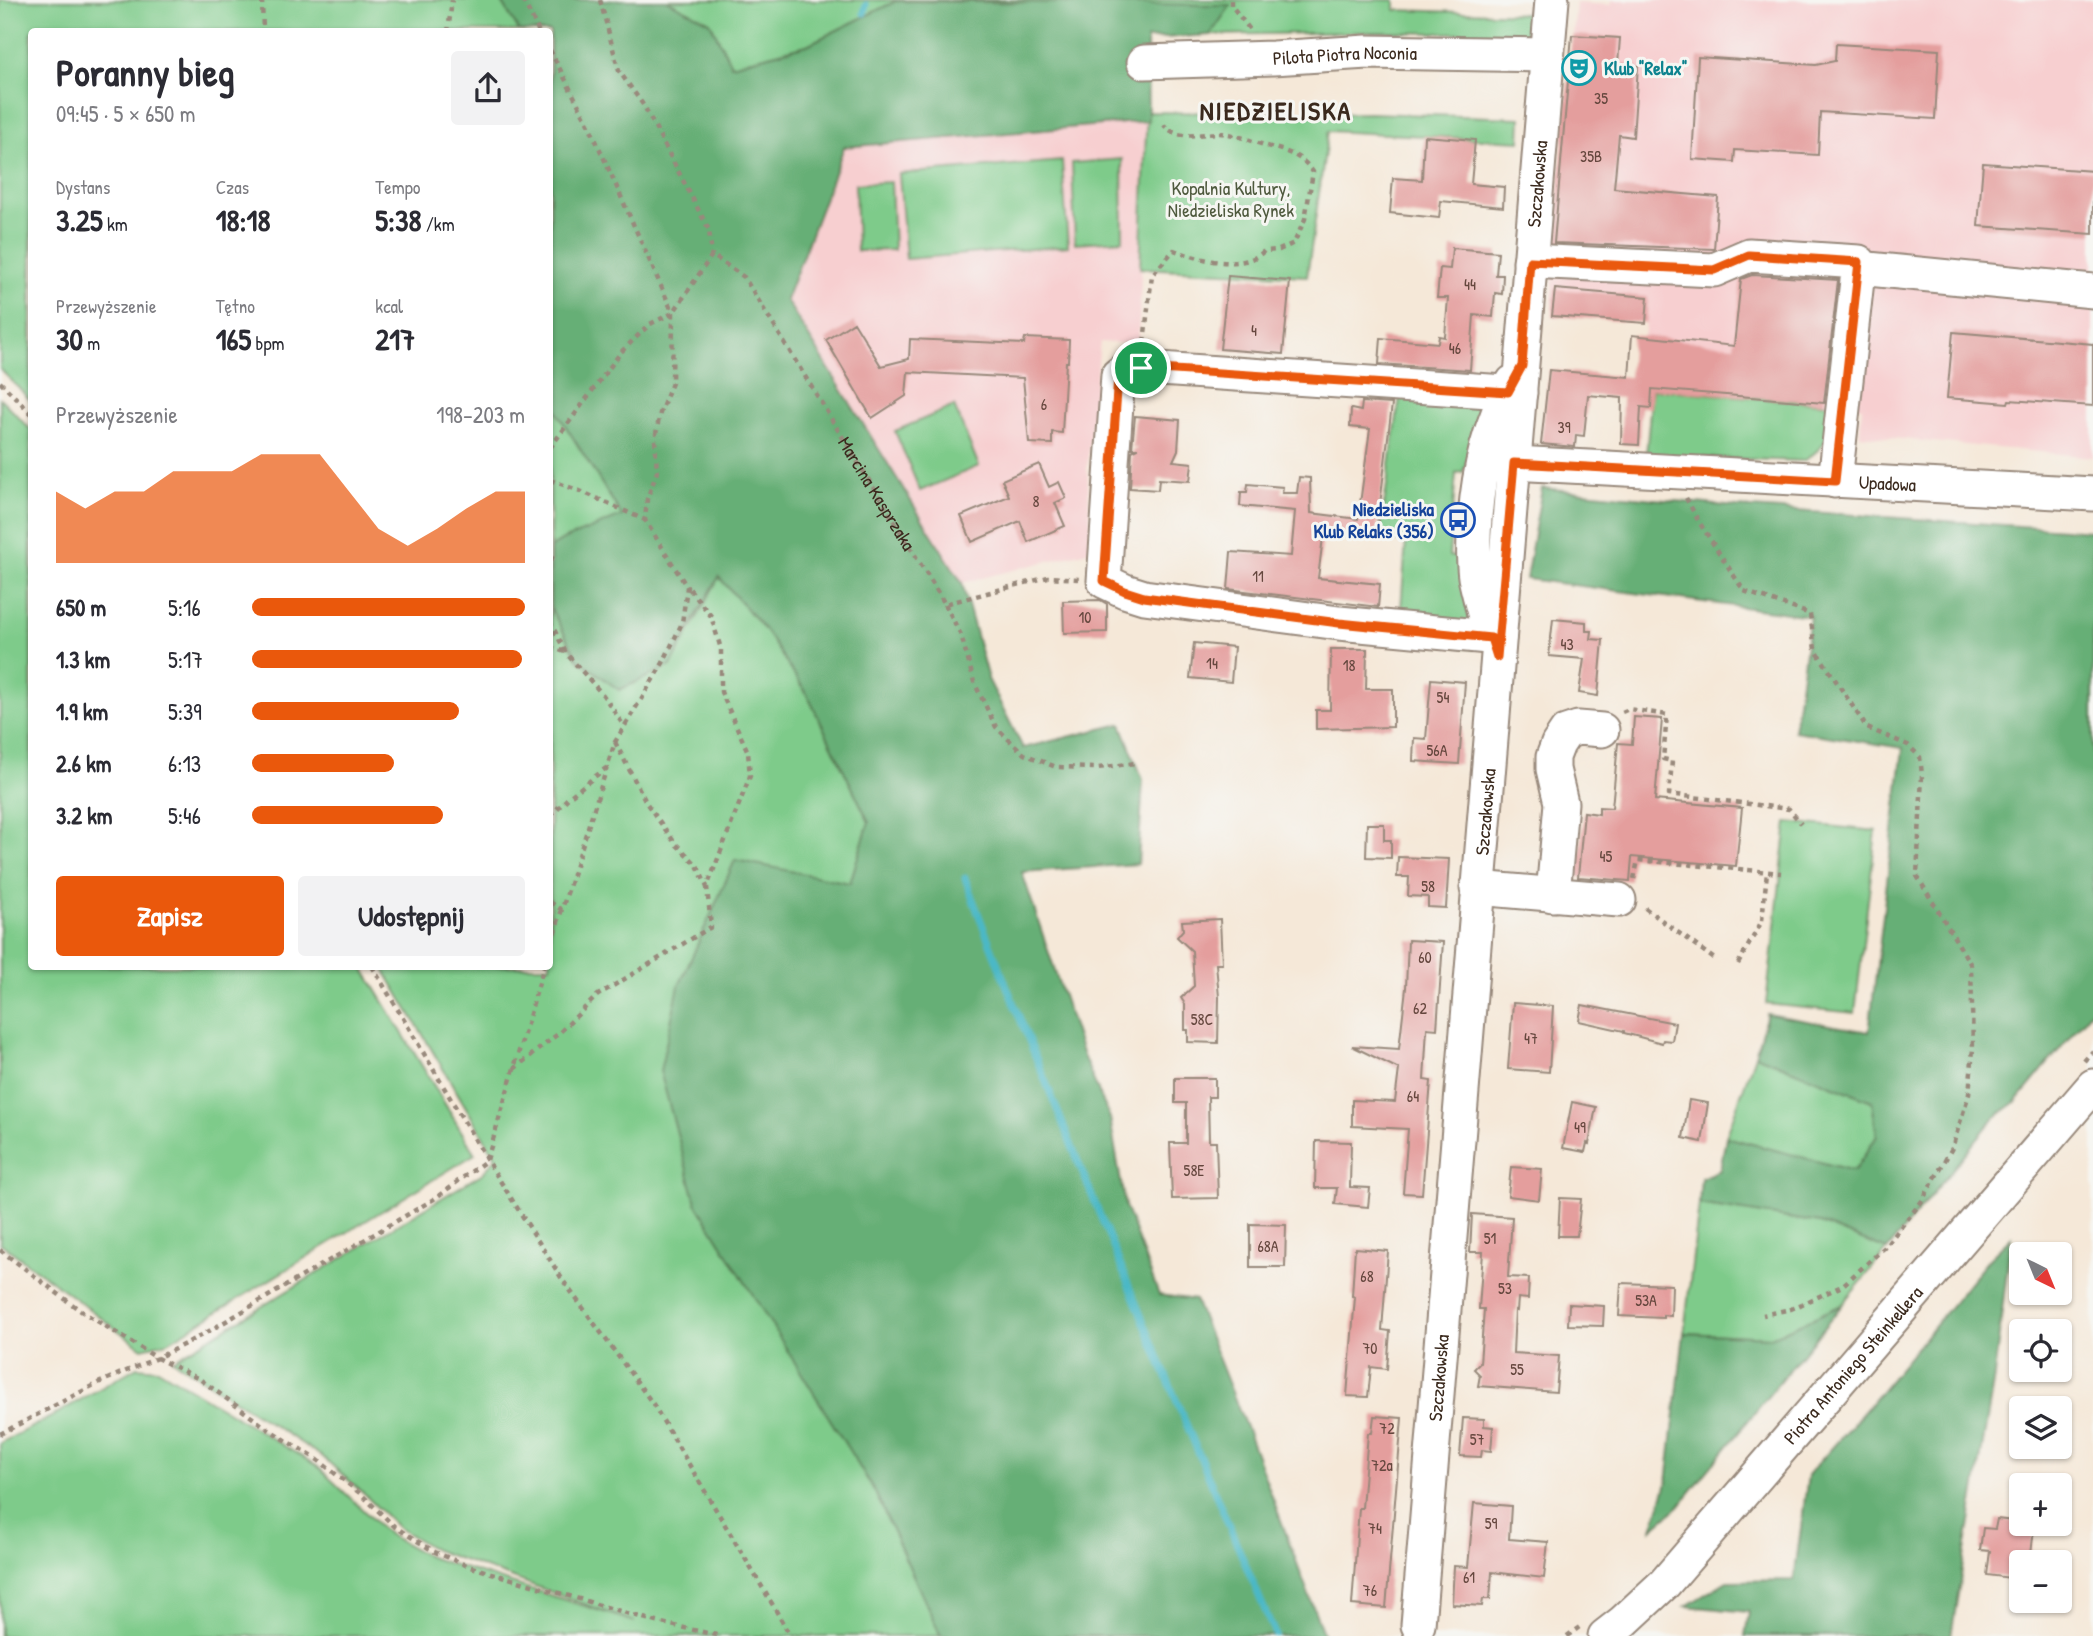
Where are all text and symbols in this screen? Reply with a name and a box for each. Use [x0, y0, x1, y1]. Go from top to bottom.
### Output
street label: Pilota Piotra Noconia [1272, 39, 1418, 71]
text: Poranny bieg [56, 46, 235, 98]
theatre icon: Klub "Relax" [1560, 49, 1598, 87]
button: share [451, 51, 525, 125]
place label: Klub "Relax" [1604, 55, 1688, 81]
house number: 35 [1594, 87, 1608, 109]
district label: NIEDZIELISKA [1200, 93, 1352, 128]
text: 09:45 · 5 × 650 m [56, 98, 195, 129]
street label: Szczakowska [1520, 139, 1553, 228]
house number: 35B [1580, 145, 1602, 167]
text: Dystans [56, 174, 110, 200]
text: Czas [216, 174, 249, 200]
text: Tempo [375, 174, 421, 200]
park label: Kopalnia Kultury, Niedzieliska Rynek [1168, 175, 1294, 223]
text: 3.25 [56, 200, 103, 240]
text: 18:18 [216, 200, 270, 240]
text: 5:38 [375, 200, 421, 240]
text: km [103, 211, 128, 237]
text: /km [421, 211, 455, 237]
house number: 44 [1464, 273, 1476, 295]
text: Przewyższenie [56, 293, 157, 319]
text: Tętno [216, 293, 255, 319]
text: kcal [375, 293, 403, 319]
text: 30 [56, 319, 83, 359]
text: 165 [216, 319, 251, 359]
text: 217 [375, 319, 415, 359]
house number: 4 [1251, 319, 1257, 341]
text: m [83, 330, 100, 356]
text: bpm [251, 330, 284, 356]
house number: 46 [1449, 337, 1461, 359]
pin [1111, 338, 1171, 398]
icon: arrive [1122, 349, 1160, 387]
house number: 6 [1041, 393, 1047, 415]
text: Przewyższenie [56, 399, 178, 430]
text: 198–203 m [436, 399, 525, 430]
house number: 39 [1557, 416, 1571, 438]
street label: Marcina Kasprzaka [832, 432, 922, 556]
street label: Upadowa [1858, 468, 1917, 498]
house number: 8 [1033, 490, 1040, 512]
place label: Niedzieliska Klub Relaks (356) [1314, 496, 1435, 544]
bus stop icon: Niedzieliska Klub Relaks (356) [1439, 501, 1477, 539]
house number: 11 [1252, 565, 1264, 587]
text: 650 m [56, 592, 106, 623]
text: 5:16 [168, 592, 201, 623]
house number: 10 [1079, 606, 1091, 628]
house number: 43 [1560, 633, 1574, 655]
text: 1.3 km [56, 644, 110, 675]
text: 5:17 [168, 644, 203, 675]
house number: 14 [1206, 652, 1218, 674]
house number: 18 [1343, 654, 1355, 676]
house number: 54 [1437, 686, 1449, 708]
text: 1.9 km [56, 696, 108, 727]
text: 5:39 [168, 696, 202, 727]
house number: 56A [1427, 739, 1448, 761]
text: 2.6 km [56, 748, 111, 779]
text: 6:13 [168, 748, 201, 779]
street label: Szczakowska [1469, 767, 1502, 856]
text: 3.2 km [56, 800, 112, 831]
text: 5:46 [168, 800, 201, 831]
house number: 45 [1600, 845, 1613, 867]
house number: 58 [1421, 875, 1435, 897]
button: Zapisz [56, 876, 284, 956]
button: Udostępnij [298, 876, 525, 956]
house number: 60 [1418, 946, 1432, 968]
house number: 62 [1413, 997, 1427, 1019]
house number: 58C [1191, 1008, 1213, 1030]
house number: 47 [1524, 1027, 1538, 1049]
house number: 64 [1407, 1085, 1419, 1107]
house number: 49 [1574, 1116, 1586, 1138]
house number: 58E [1184, 1159, 1204, 1181]
house number: 51 [1484, 1227, 1496, 1249]
house number: 68A [1257, 1235, 1279, 1257]
north arrow [2009, 1242, 2072, 1306]
map controls [2009, 1242, 2072, 1613]
house number: 68 [1360, 1265, 1374, 1287]
house number: 53 [1498, 1277, 1512, 1299]
street label: Piotra Antoniego Steinkellera [1777, 1280, 1929, 1450]
house number: 53A [1635, 1289, 1657, 1311]
button: locate [2009, 1319, 2072, 1382]
street label: Szczakowska [1422, 1333, 1455, 1422]
house number: 70 [1362, 1337, 1378, 1359]
house number: 55 [1510, 1358, 1524, 1380]
button: layers [2009, 1396, 2072, 1459]
house number: 72 [1379, 1417, 1395, 1439]
house number: 57 [1470, 1428, 1484, 1450]
house number: 72a [1371, 1454, 1393, 1476]
button: + [2009, 1473, 2072, 1536]
house number: 59 [1485, 1512, 1497, 1534]
house number: 74 [1368, 1517, 1382, 1539]
button: − [2009, 1550, 2072, 1613]
house number: 61 [1463, 1566, 1475, 1588]
house number: 76 [1363, 1579, 1377, 1601]

